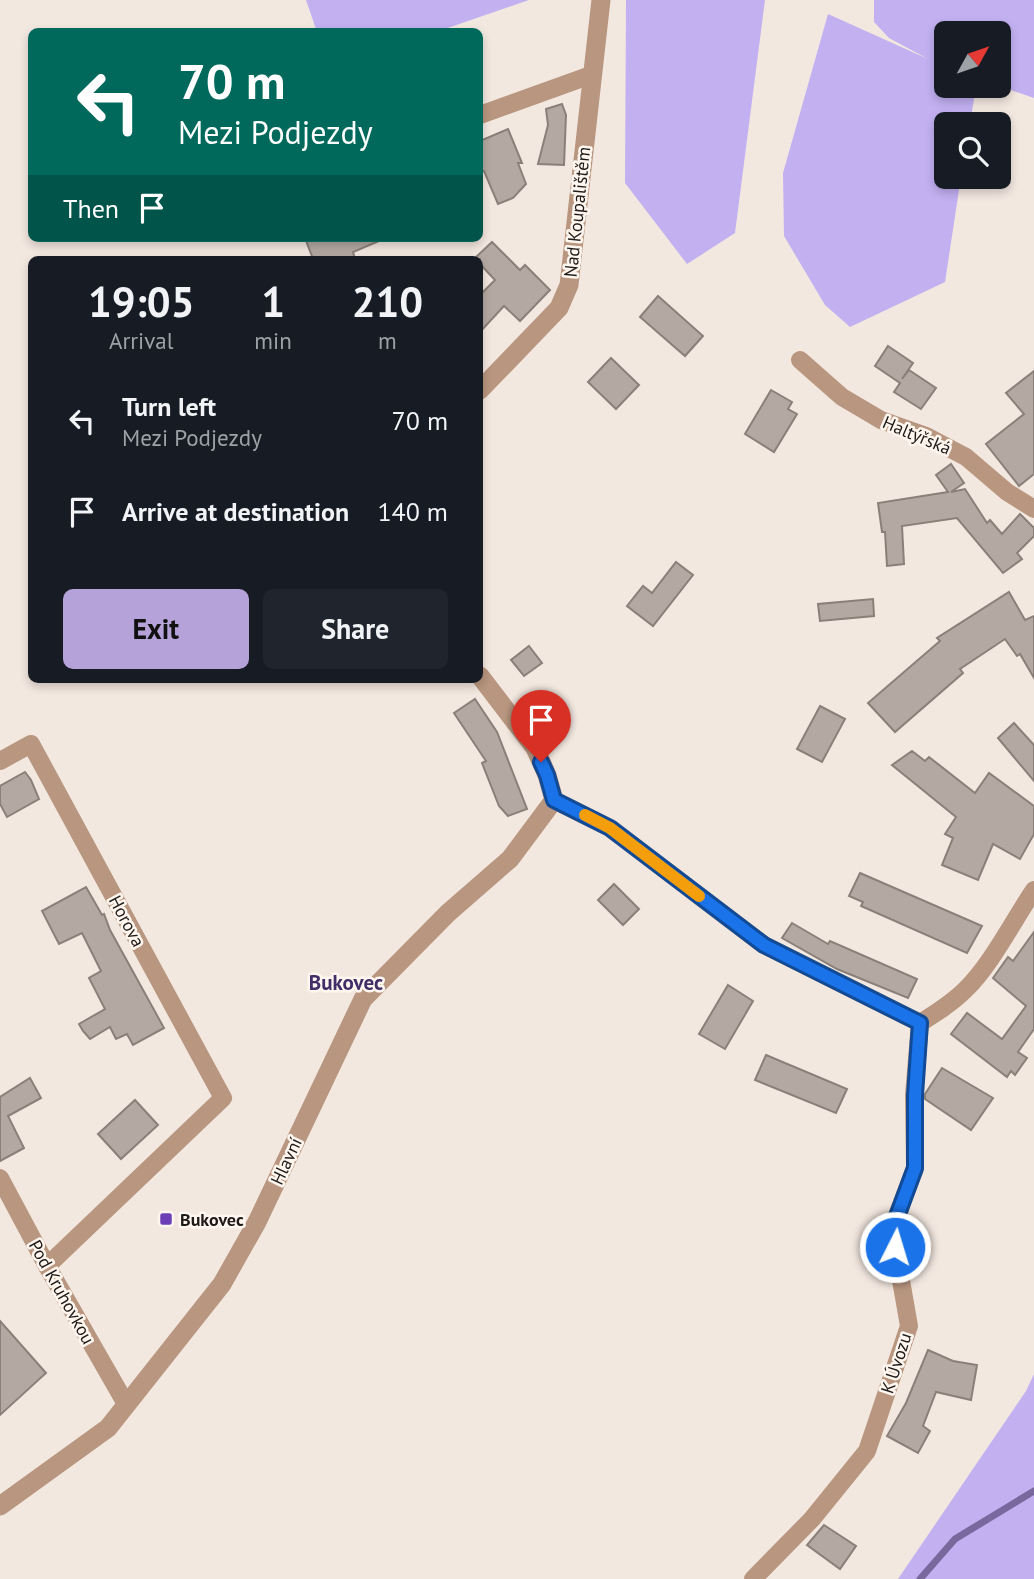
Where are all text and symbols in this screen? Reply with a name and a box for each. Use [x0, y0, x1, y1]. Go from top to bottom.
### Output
north arrow [934, 21, 1012, 98]
map controls [934, 21, 1011, 189]
text: 70 m [178, 49, 285, 113]
icon: left [63, 56, 154, 147]
text: Mezi Podjezdy [178, 111, 373, 153]
button: search [934, 112, 1011, 189]
street label: Nad Koupalištěm [559, 146, 595, 278]
icon: arrive [133, 189, 171, 227]
text: Then [63, 192, 119, 225]
text: 19:05 [88, 274, 194, 329]
text: 1 [261, 274, 285, 329]
text: 210 [352, 274, 423, 329]
text: Arrival [109, 326, 173, 355]
text: min [254, 326, 292, 355]
text: m [378, 326, 397, 355]
text: Turn left [122, 390, 216, 423]
icon: left [63, 402, 101, 440]
text: 70 m [392, 404, 448, 437]
street label: Haltýřská [879, 410, 955, 460]
text: Mezi Podjezdy [122, 423, 262, 452]
icon: arrive [63, 493, 101, 531]
text: Arrive at destination [122, 495, 349, 528]
text: 140 m [377, 495, 448, 528]
button: Exit [63, 589, 249, 669]
button: Share [263, 589, 448, 669]
pin [511, 690, 571, 762]
icon: arrive [522, 701, 560, 739]
street label: Horova [104, 891, 150, 951]
district label: Bukovec [309, 969, 383, 996]
street label: Hlavní [265, 1133, 307, 1188]
place label: Bukovec [180, 1208, 244, 1231]
position arrow [858, 1210, 932, 1284]
marker: Bukovec [158, 1211, 174, 1227]
street label: Pod Kruhovkou [24, 1236, 100, 1348]
street label: K Úvozu [875, 1330, 917, 1396]

